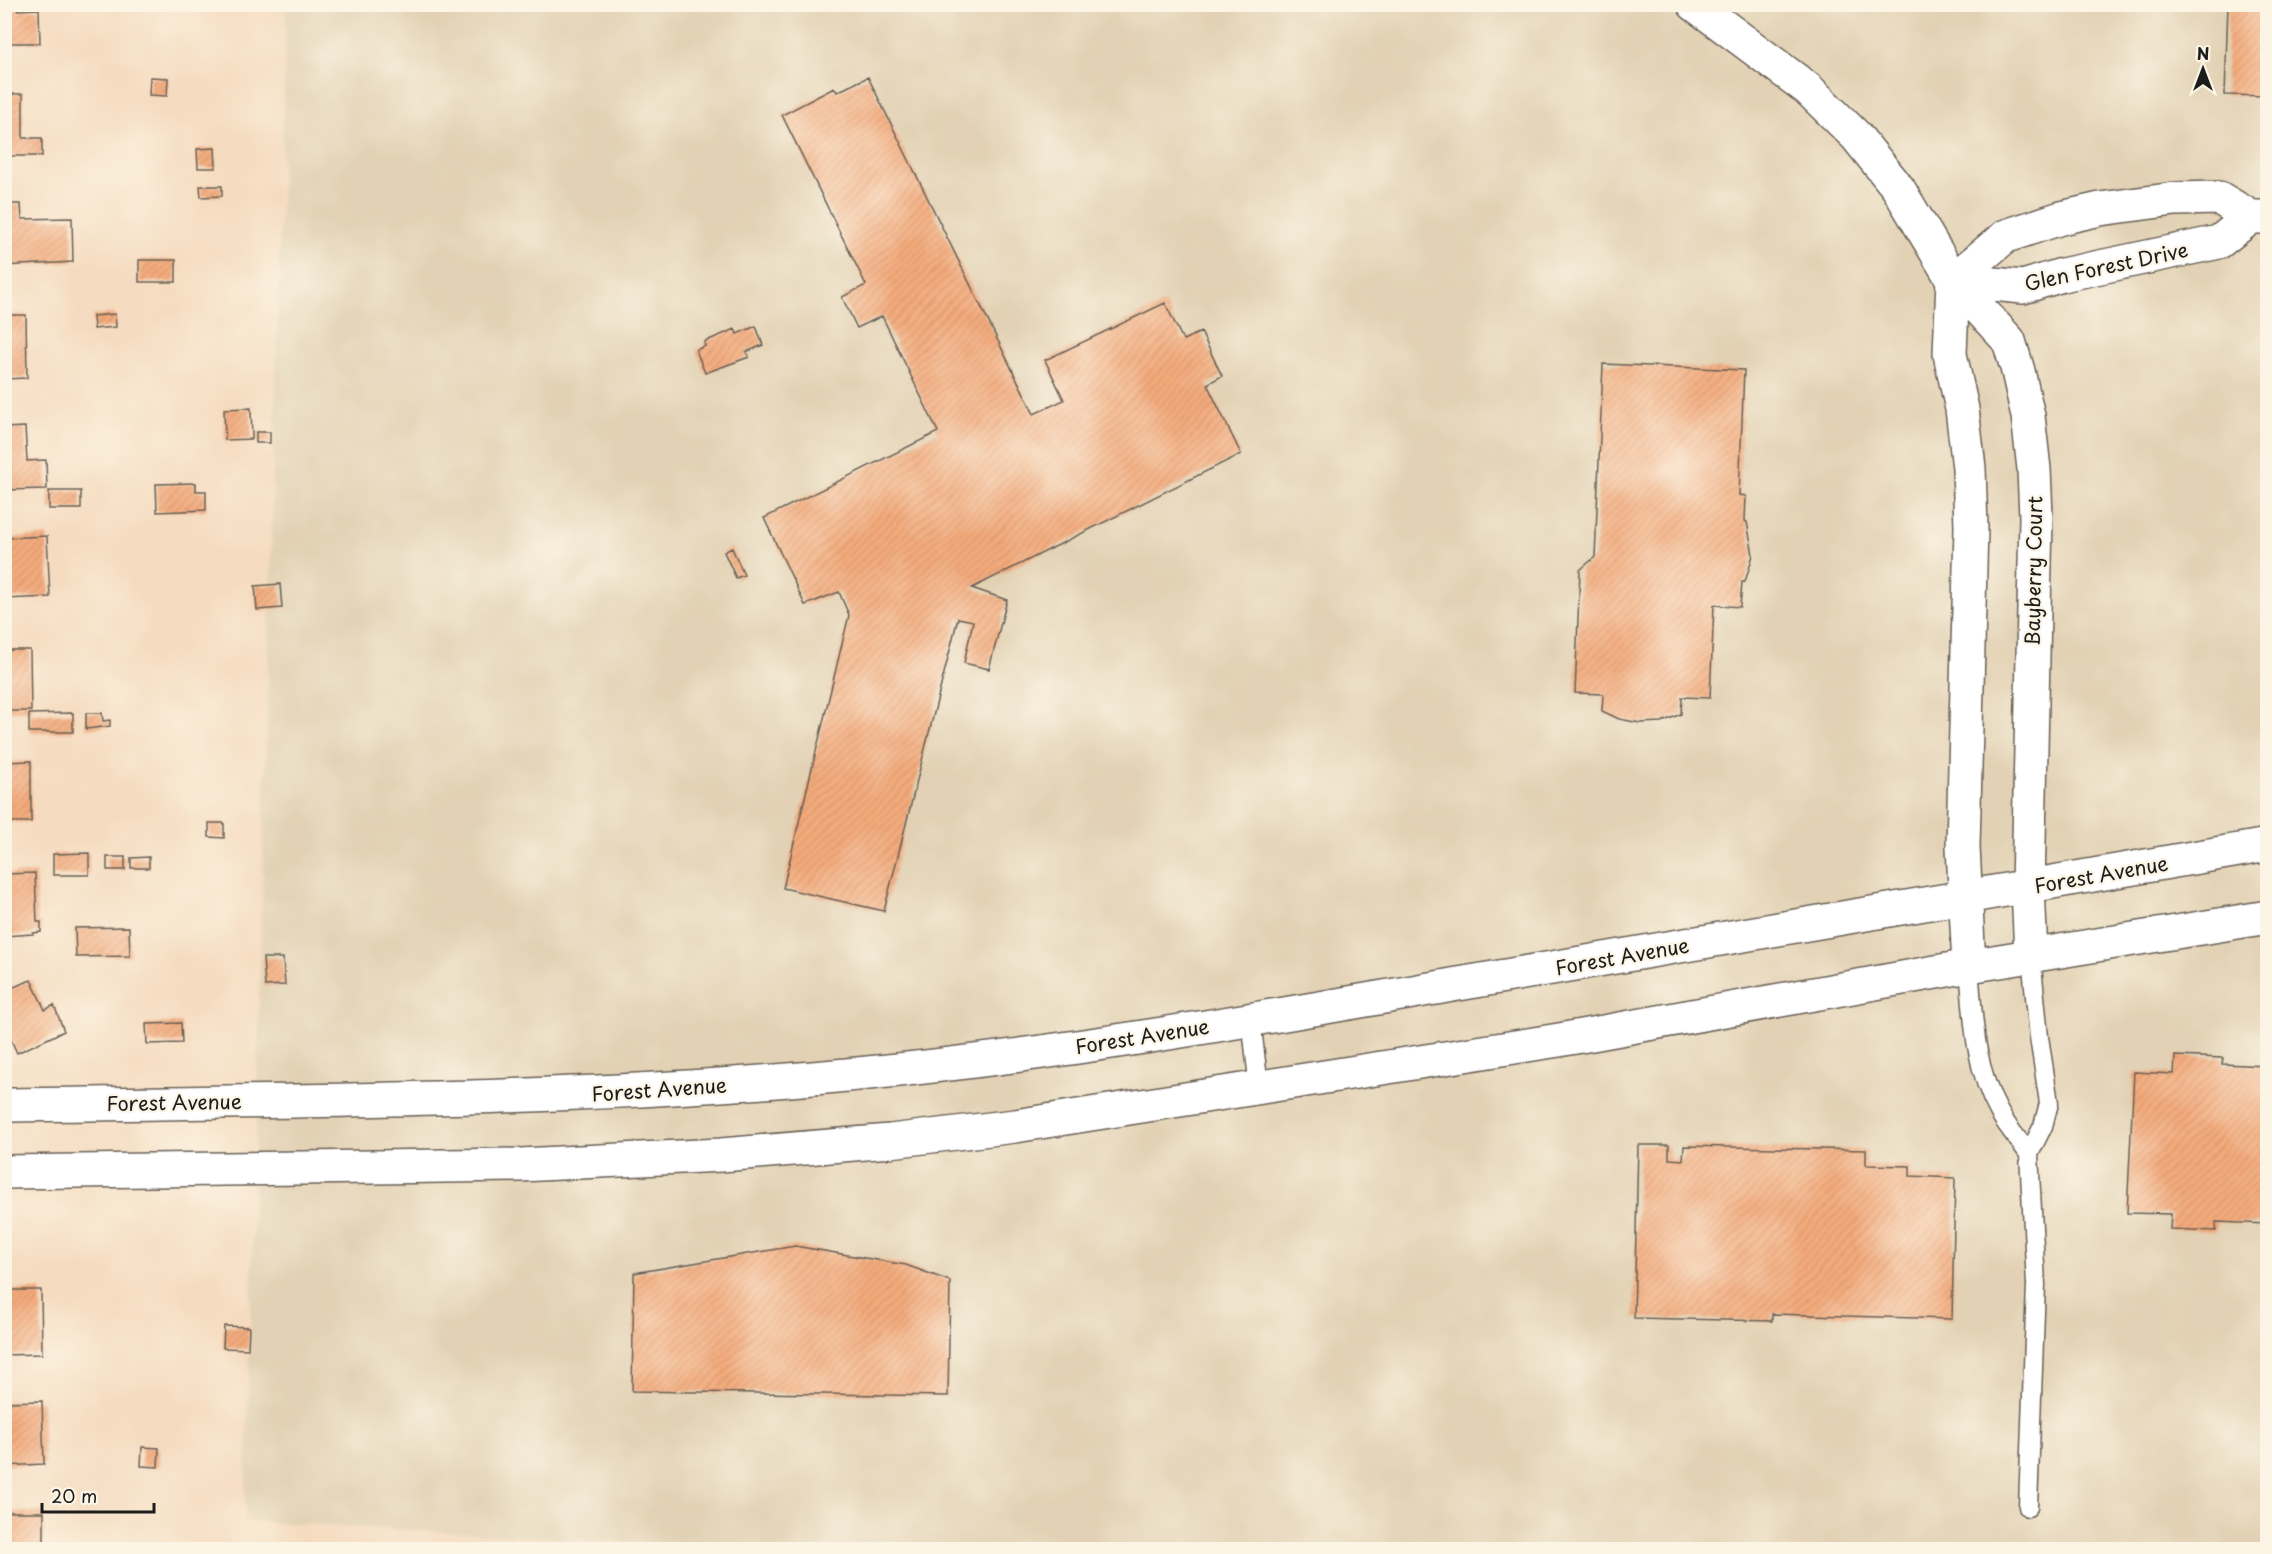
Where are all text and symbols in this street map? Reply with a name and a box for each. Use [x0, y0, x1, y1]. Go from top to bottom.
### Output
north arrow [2173, 39, 2233, 99]
text: N [2197, 41, 2209, 65]
street label: Glen Forest Drive [2021, 234, 2191, 298]
street label: Bayberry Court [2017, 496, 2049, 646]
street label: Forest Avenue [2032, 847, 2170, 901]
street label: Forest Avenue [1553, 929, 1691, 983]
street label: Forest Avenue [1073, 1011, 1211, 1061]
street label: Forest Avenue [590, 1069, 728, 1109]
street label: Forest Avenue [106, 1086, 242, 1118]
scale bar [42, 1476, 154, 1514]
text: 20 m [51, 1482, 97, 1509]

